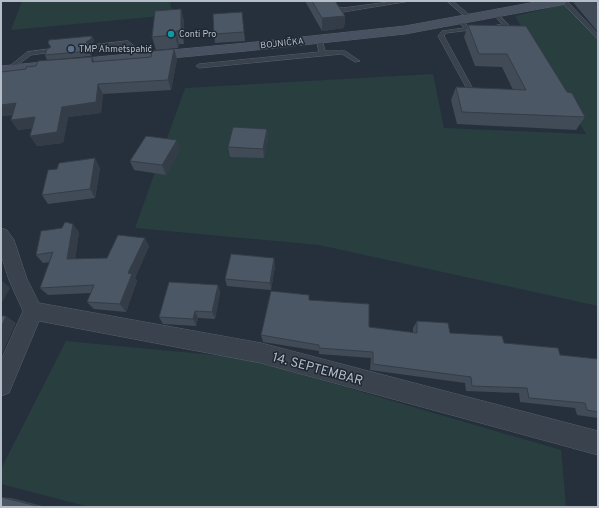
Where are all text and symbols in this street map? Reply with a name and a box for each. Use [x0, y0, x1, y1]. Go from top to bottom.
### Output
marker: Conti Pro [166, 29, 176, 39]
place label: Conti Pro [179, 29, 216, 40]
street label: BOJNIČKA [260, 35, 304, 51]
marker: TMP Ahmetspahić [66, 44, 76, 54]
place label: TMP Ahmetspahić [79, 44, 152, 55]
street label: 14. SEPTEMBAR [270, 350, 365, 390]

